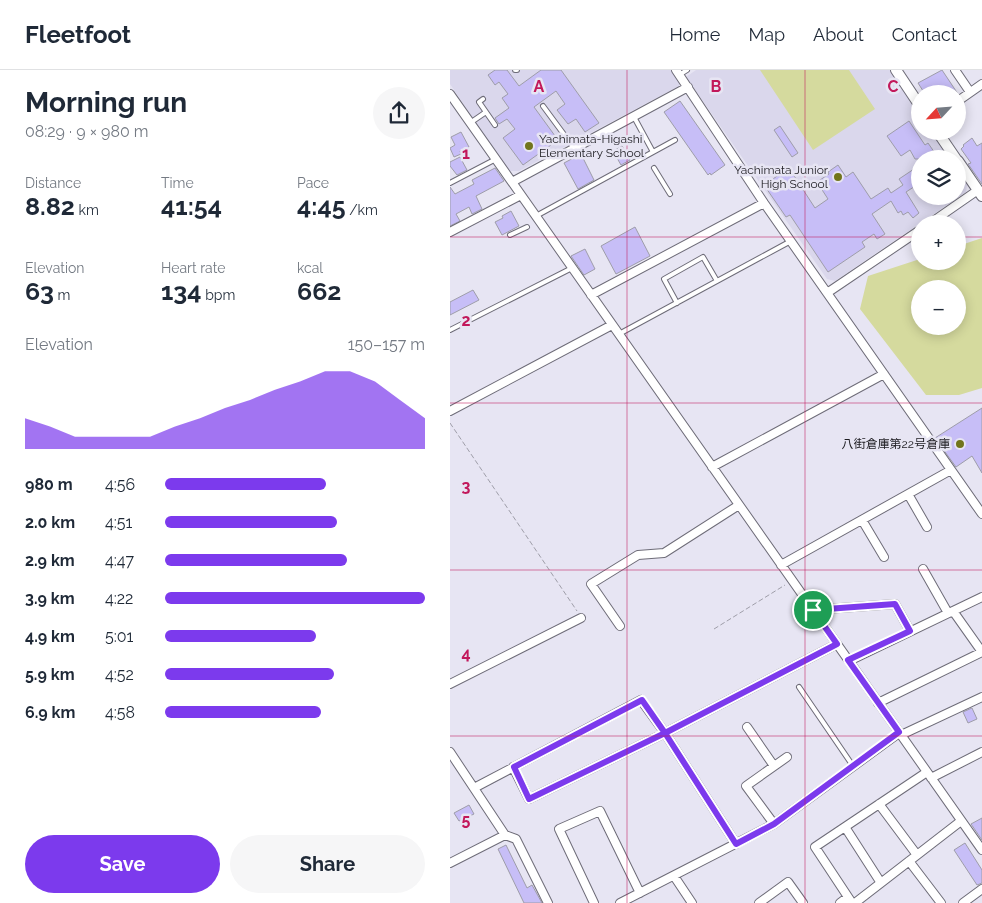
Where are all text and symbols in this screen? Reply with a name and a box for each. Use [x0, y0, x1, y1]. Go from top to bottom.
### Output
text: Fleetfoot [25, 20, 131, 49]
text: Home [669, 24, 720, 45]
text: Map [748, 24, 785, 45]
text: About [813, 24, 864, 45]
text: Contact [892, 24, 957, 45]
text: A [534, 77, 545, 96]
text: B [711, 77, 722, 96]
text: C [888, 77, 899, 96]
north arrow [911, 85, 966, 140]
map controls [911, 85, 966, 335]
text: Morning run [25, 86, 187, 119]
button: share [373, 87, 425, 139]
text: 08:29 · 9 × 980 m [25, 122, 148, 141]
place label: Yachimata-Higashi Elementary School [539, 132, 645, 160]
marker: Yachimata-Higashi Elementary School [523, 140, 535, 152]
text: 1 [462, 144, 470, 163]
button: layers [911, 150, 966, 205]
place label: Yachimata Junior High School [734, 163, 829, 191]
marker: Yachimata Junior High School [832, 171, 844, 183]
text: Distance [25, 175, 81, 191]
text: Time [161, 175, 194, 191]
text: Pace [297, 175, 329, 191]
text: 8.82 [25, 191, 75, 221]
text: 41:54 [161, 191, 222, 221]
text: 4:45 [297, 191, 346, 221]
text: km [75, 202, 99, 218]
text: /km [346, 202, 378, 218]
button: + [911, 215, 966, 270]
text: Elevation [25, 260, 84, 276]
text: Heart rate [161, 260, 225, 276]
text: kcal [297, 260, 323, 276]
text: 63 [25, 276, 54, 306]
text: 134 [161, 276, 202, 306]
text: 662 [297, 276, 341, 306]
button: − [911, 280, 966, 335]
text: m [54, 287, 70, 303]
text: bpm [202, 287, 235, 303]
text: 2 [461, 311, 471, 330]
text: Elevation [25, 335, 93, 354]
text: 150–157 m [348, 335, 425, 354]
place label: 八街倉庫第22号倉庫 [841, 437, 950, 451]
marker: 八街倉庫第22号倉庫 [954, 438, 966, 450]
text: 980 m [25, 475, 73, 494]
text: 4:56 [105, 475, 135, 494]
text: 3 [462, 477, 471, 496]
text: 2.0 km [25, 513, 75, 532]
text: 4:51 [105, 513, 132, 532]
text: 2.9 km [25, 551, 75, 570]
text: 4:47 [105, 551, 134, 570]
text: 3.9 km [25, 589, 75, 608]
text: 4:22 [105, 589, 133, 608]
pin [792, 589, 834, 631]
icon: arrive [799, 596, 827, 624]
text: 4.9 km [25, 627, 75, 646]
text: 5:01 [105, 627, 133, 646]
text: 4 [461, 644, 471, 663]
text: 5.9 km [25, 665, 75, 684]
text: 4:52 [105, 665, 134, 684]
text: 6.9 km [25, 703, 75, 722]
text: 4:58 [105, 703, 135, 722]
text: 5 [462, 810, 471, 829]
button: Save [25, 835, 220, 893]
button: Share [230, 835, 425, 893]

